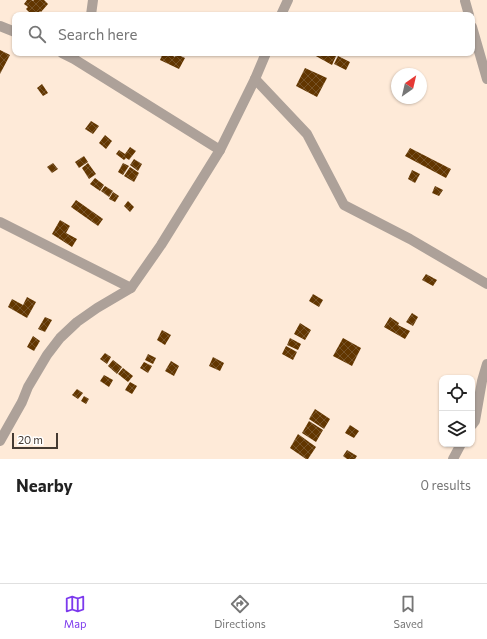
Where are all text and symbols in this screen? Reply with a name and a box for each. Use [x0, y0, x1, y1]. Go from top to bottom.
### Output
search box [12, 12, 475, 56]
icon: search [26, 23, 48, 45]
text: Search here [58, 25, 137, 43]
north arrow [391, 68, 427, 104]
map controls [439, 375, 475, 447]
button: locate [439, 375, 475, 411]
button: layers [439, 411, 475, 447]
scale bar [12, 431, 58, 450]
text: 20 m [18, 433, 43, 446]
text: Nearby [16, 475, 73, 496]
text: 0 results [420, 477, 471, 493]
tab: Map [64, 593, 87, 630]
tab: Directions [214, 593, 266, 630]
tab: Saved [393, 593, 423, 630]

